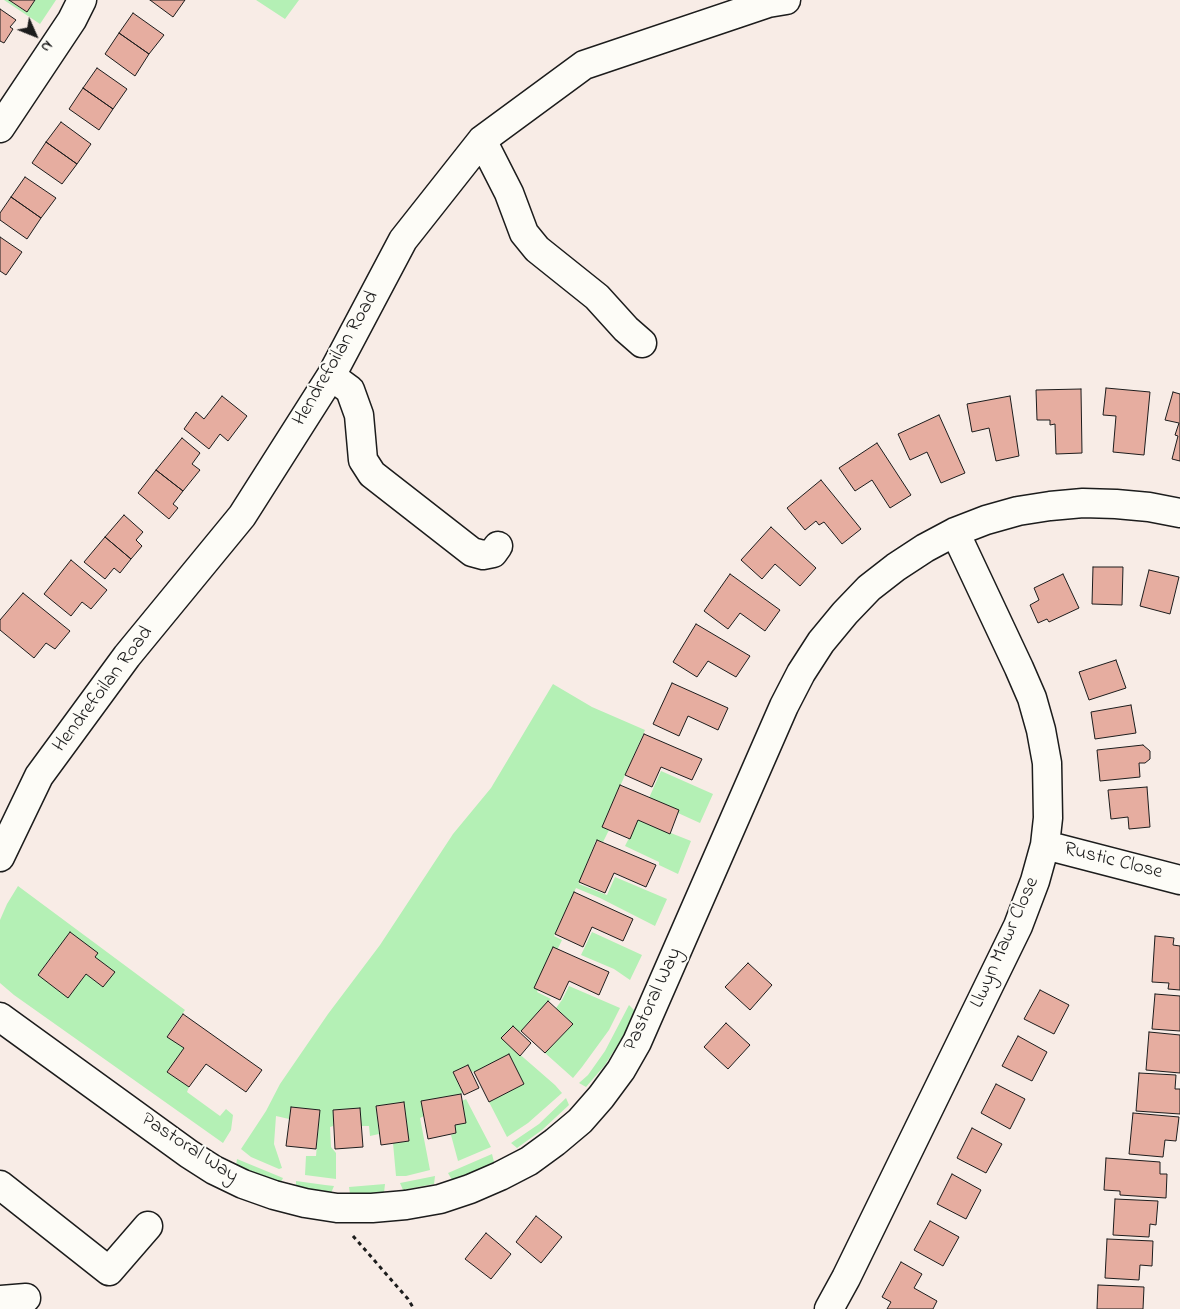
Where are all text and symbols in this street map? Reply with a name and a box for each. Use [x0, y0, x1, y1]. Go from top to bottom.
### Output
north arrow [10, 10, 60, 60]
text: N [35, 35, 57, 56]
street label: Hendrefoilan Road [289, 287, 385, 431]
street label: Hendrefoilan Road [49, 622, 159, 758]
street label: Rustic Close [1061, 838, 1165, 886]
street label: Llwyn Mawr Close [966, 874, 1046, 1012]
street label: Pastoral Way [620, 945, 688, 1055]
street label: Pastoral Way [136, 1109, 242, 1189]

